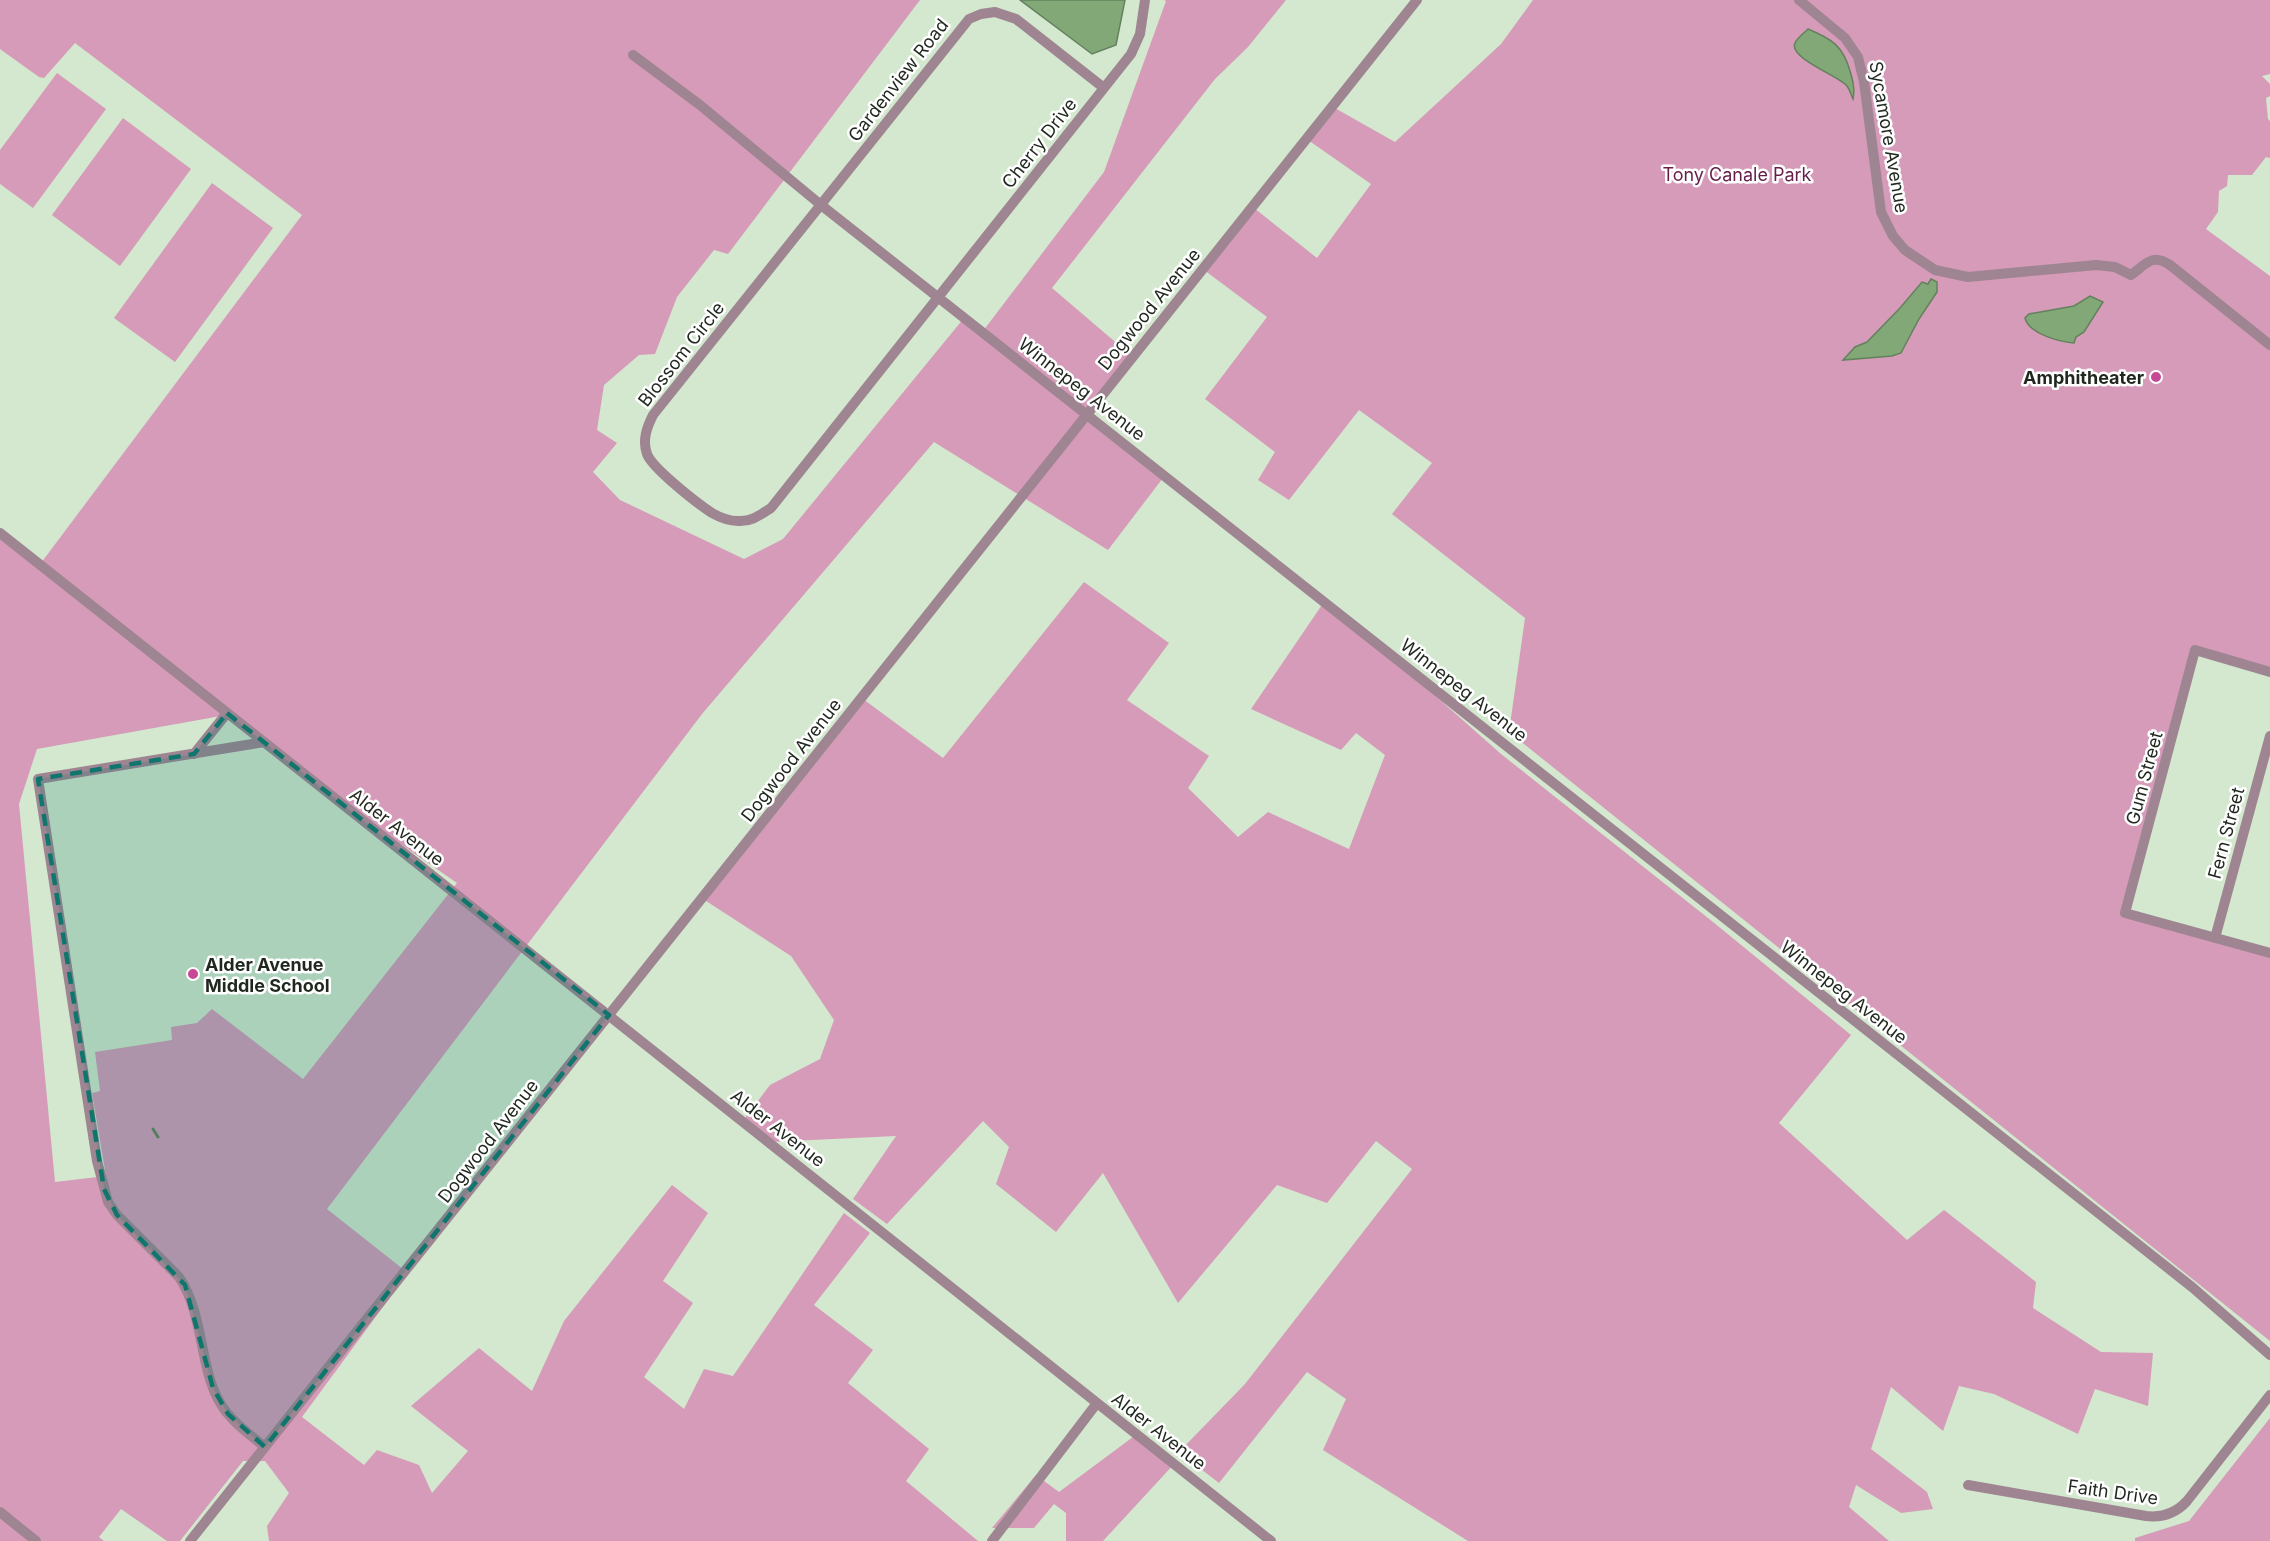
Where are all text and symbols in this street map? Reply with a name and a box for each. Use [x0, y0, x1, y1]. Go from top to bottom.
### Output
street label: Gardenview Road [844, 15, 952, 145]
street label: Sycamore Avenue [1865, 59, 1913, 215]
street label: Cherry Drive [997, 94, 1081, 192]
park label: Tony Canale Park [1662, 164, 1812, 185]
street label: Dogwood Avenue [1094, 244, 1204, 374]
street label: Blossom Circle [634, 298, 728, 410]
street label: Winnepeg Avenue [1015, 333, 1149, 445]
place label: Amphitheater [2023, 367, 2144, 388]
marker: Amphitheater [2149, 370, 2163, 384]
street label: Winnepeg Avenue [1397, 634, 1531, 746]
street label: Dogwood Avenue [737, 694, 845, 826]
street label: Gum Street [2121, 729, 2167, 827]
street label: Alder Avenue [346, 784, 448, 870]
street label: Fern Street [2204, 785, 2248, 881]
street label: Winnepeg Avenue [1777, 936, 1911, 1048]
place label: Alder Avenue Middle School [205, 954, 330, 996]
marker: Alder Avenue Middle School [186, 967, 200, 981]
street label: Dogwood Avenue [434, 1075, 542, 1207]
street label: Alder Avenue [727, 1085, 829, 1171]
street label: Alder Avenue [1108, 1388, 1210, 1474]
street label: Faith Drive [2067, 1475, 2159, 1509]

